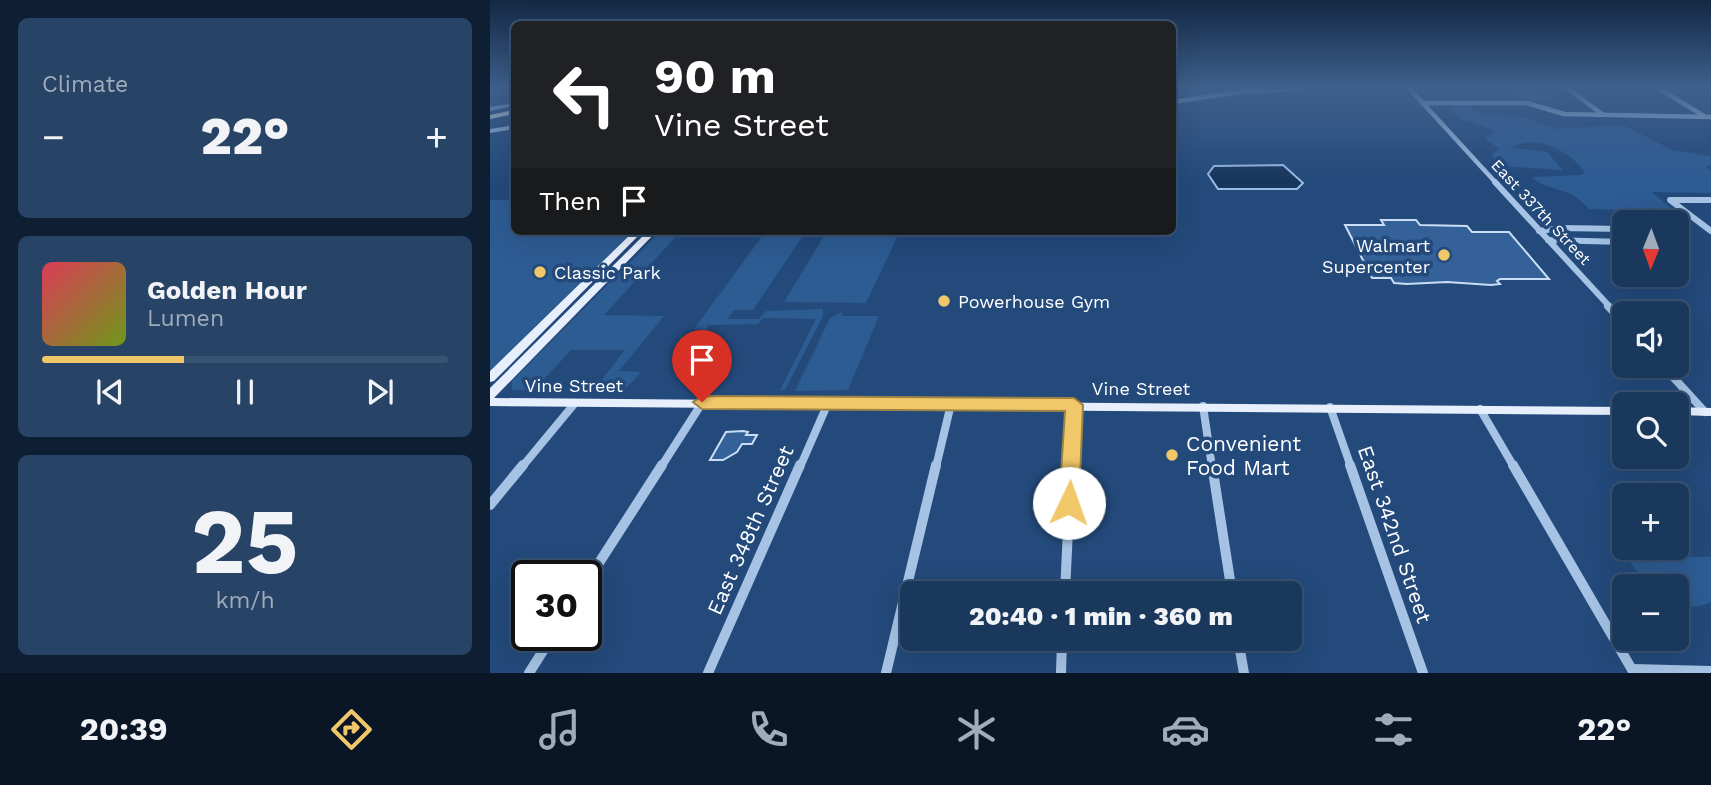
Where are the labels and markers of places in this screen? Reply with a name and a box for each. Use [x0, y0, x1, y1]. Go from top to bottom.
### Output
place label: Walmart Supercenter [1322, 235, 1430, 277]
marker: Walmart Supercenter [1436, 247, 1452, 263]
place label: Classic Park [554, 262, 661, 283]
marker: Classic Park [532, 264, 548, 280]
place label: Powerhouse Gym [958, 291, 1110, 312]
marker: Powerhouse Gym [936, 293, 952, 309]
pin [672, 330, 732, 402]
place label: Convenient Food Mart [1186, 431, 1301, 480]
marker: Convenient Food Mart [1164, 447, 1180, 463]

